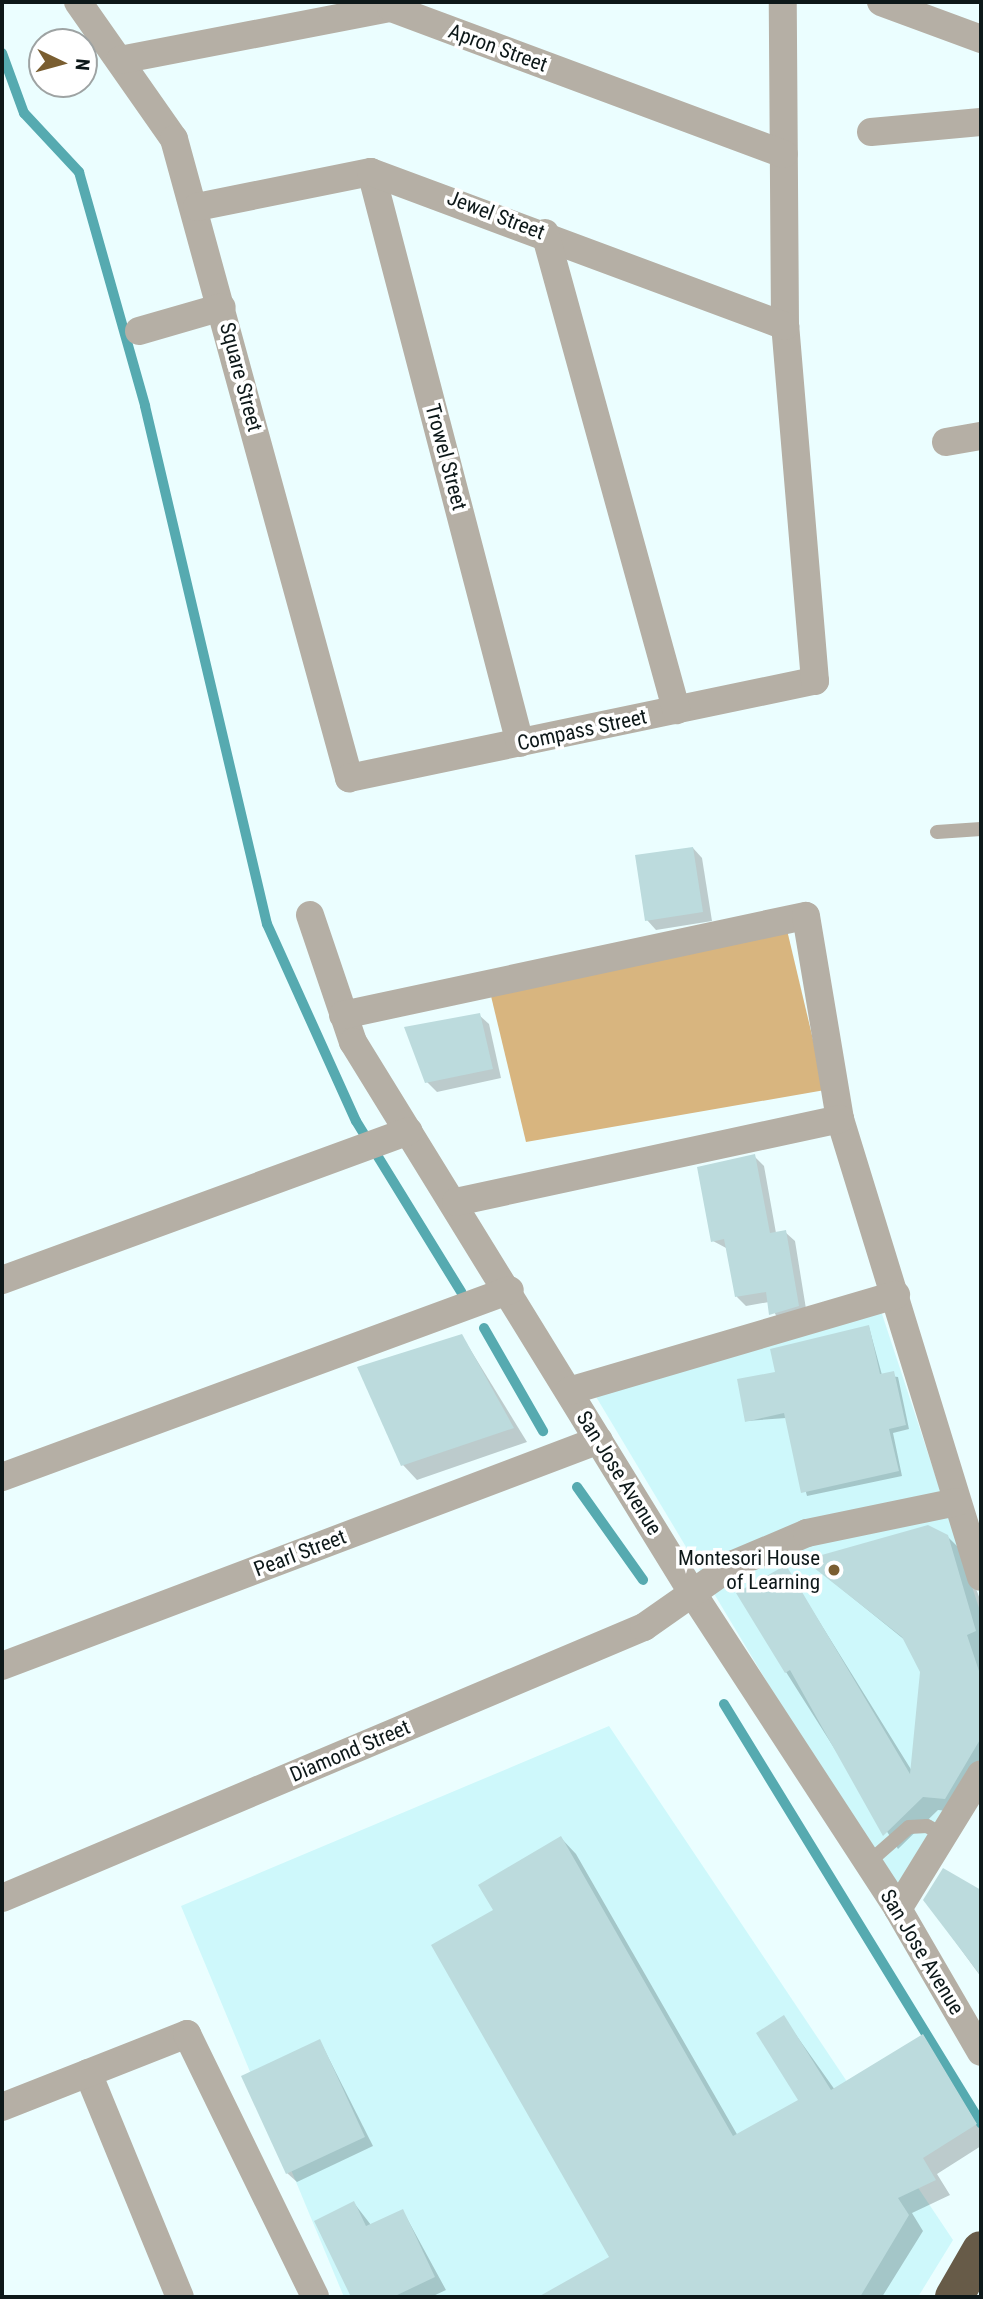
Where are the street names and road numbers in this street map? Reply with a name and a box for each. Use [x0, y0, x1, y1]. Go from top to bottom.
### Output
street label: Apron Street [445, 18, 551, 78]
street label: Jewel Street [444, 185, 548, 245]
street label: Square Street [214, 320, 268, 434]
street label: Trowel Street [420, 401, 472, 513]
street label: Compass Street [515, 704, 649, 756]
street label: San Jose Avenue [571, 1406, 667, 1540]
street label: Pearl Street [250, 1524, 350, 1582]
street label: Diamond Street [286, 1714, 414, 1788]
street label: San Jose Avenue [875, 1885, 969, 2019]

